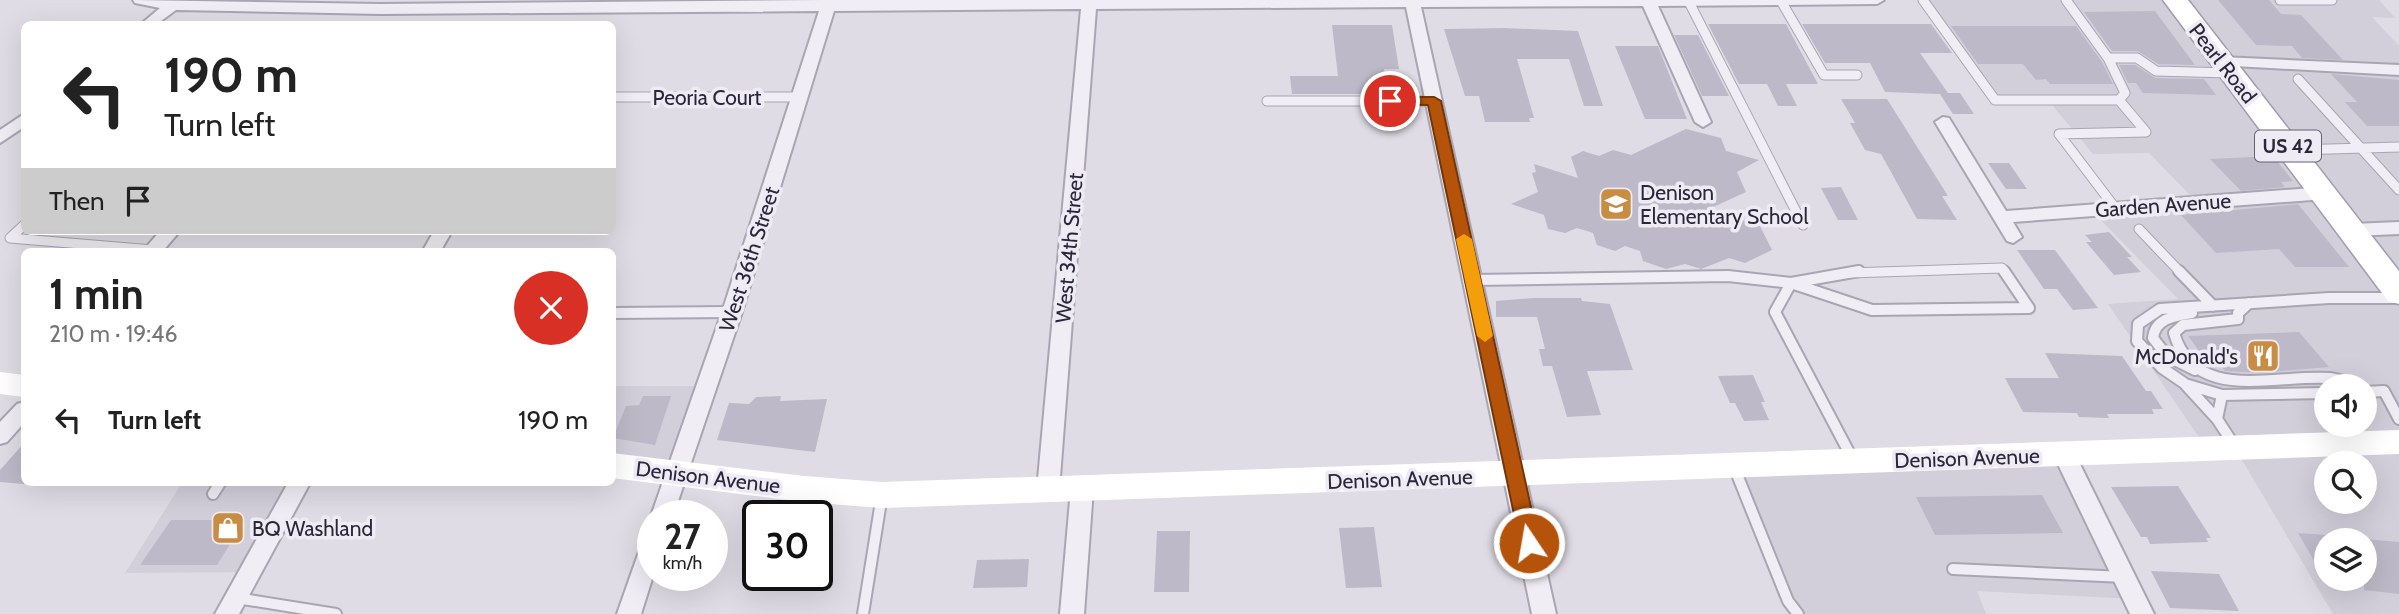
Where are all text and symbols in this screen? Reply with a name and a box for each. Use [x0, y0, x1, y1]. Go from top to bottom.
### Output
street label: Pearl Road [2184, 18, 2262, 108]
text: 190 m [164, 45, 298, 104]
icon: left [49, 49, 140, 140]
pin [1360, 71, 1420, 131]
icon: arrive [1371, 82, 1409, 120]
street label: Peoria Court [653, 85, 761, 110]
text: Turn left [164, 105, 275, 144]
road number: US 42 [2255, 130, 2321, 162]
street label: West 34th Street [1050, 172, 1088, 324]
place label: Denison Elementary School [1640, 180, 1808, 229]
icon: arrive [119, 182, 157, 220]
street label: West 36th Street [714, 183, 784, 335]
text: Then [49, 185, 105, 217]
school or university icon: Denison Elementary School [1597, 185, 1635, 223]
street label: Garden Avenue [2094, 188, 2232, 222]
text: 1 min [49, 268, 144, 320]
button: close [514, 271, 588, 345]
text: 210 m · 19:46 [49, 320, 177, 348]
restaurant icon: McDonald's [2244, 337, 2282, 375]
place label: McDonald's [2135, 344, 2238, 369]
map controls [2314, 374, 2377, 591]
button: sound [2314, 374, 2377, 437]
icon: left [49, 401, 87, 439]
text: Turn left [108, 404, 201, 436]
text: 190 m [518, 404, 588, 436]
street label: Denison Avenue [1894, 443, 2040, 473]
button: search [2314, 451, 2377, 514]
street label: Denison Avenue [634, 456, 782, 498]
street label: Denison Avenue [1327, 464, 1473, 494]
speed limit sign: 30 [742, 500, 833, 591]
position arrow [1492, 506, 1566, 580]
shop icon: BQ Washland [209, 509, 247, 547]
text: 27 [664, 515, 701, 558]
place label: BQ Washland [252, 516, 373, 541]
button: layers [2314, 528, 2377, 591]
text: km/h [663, 552, 702, 574]

